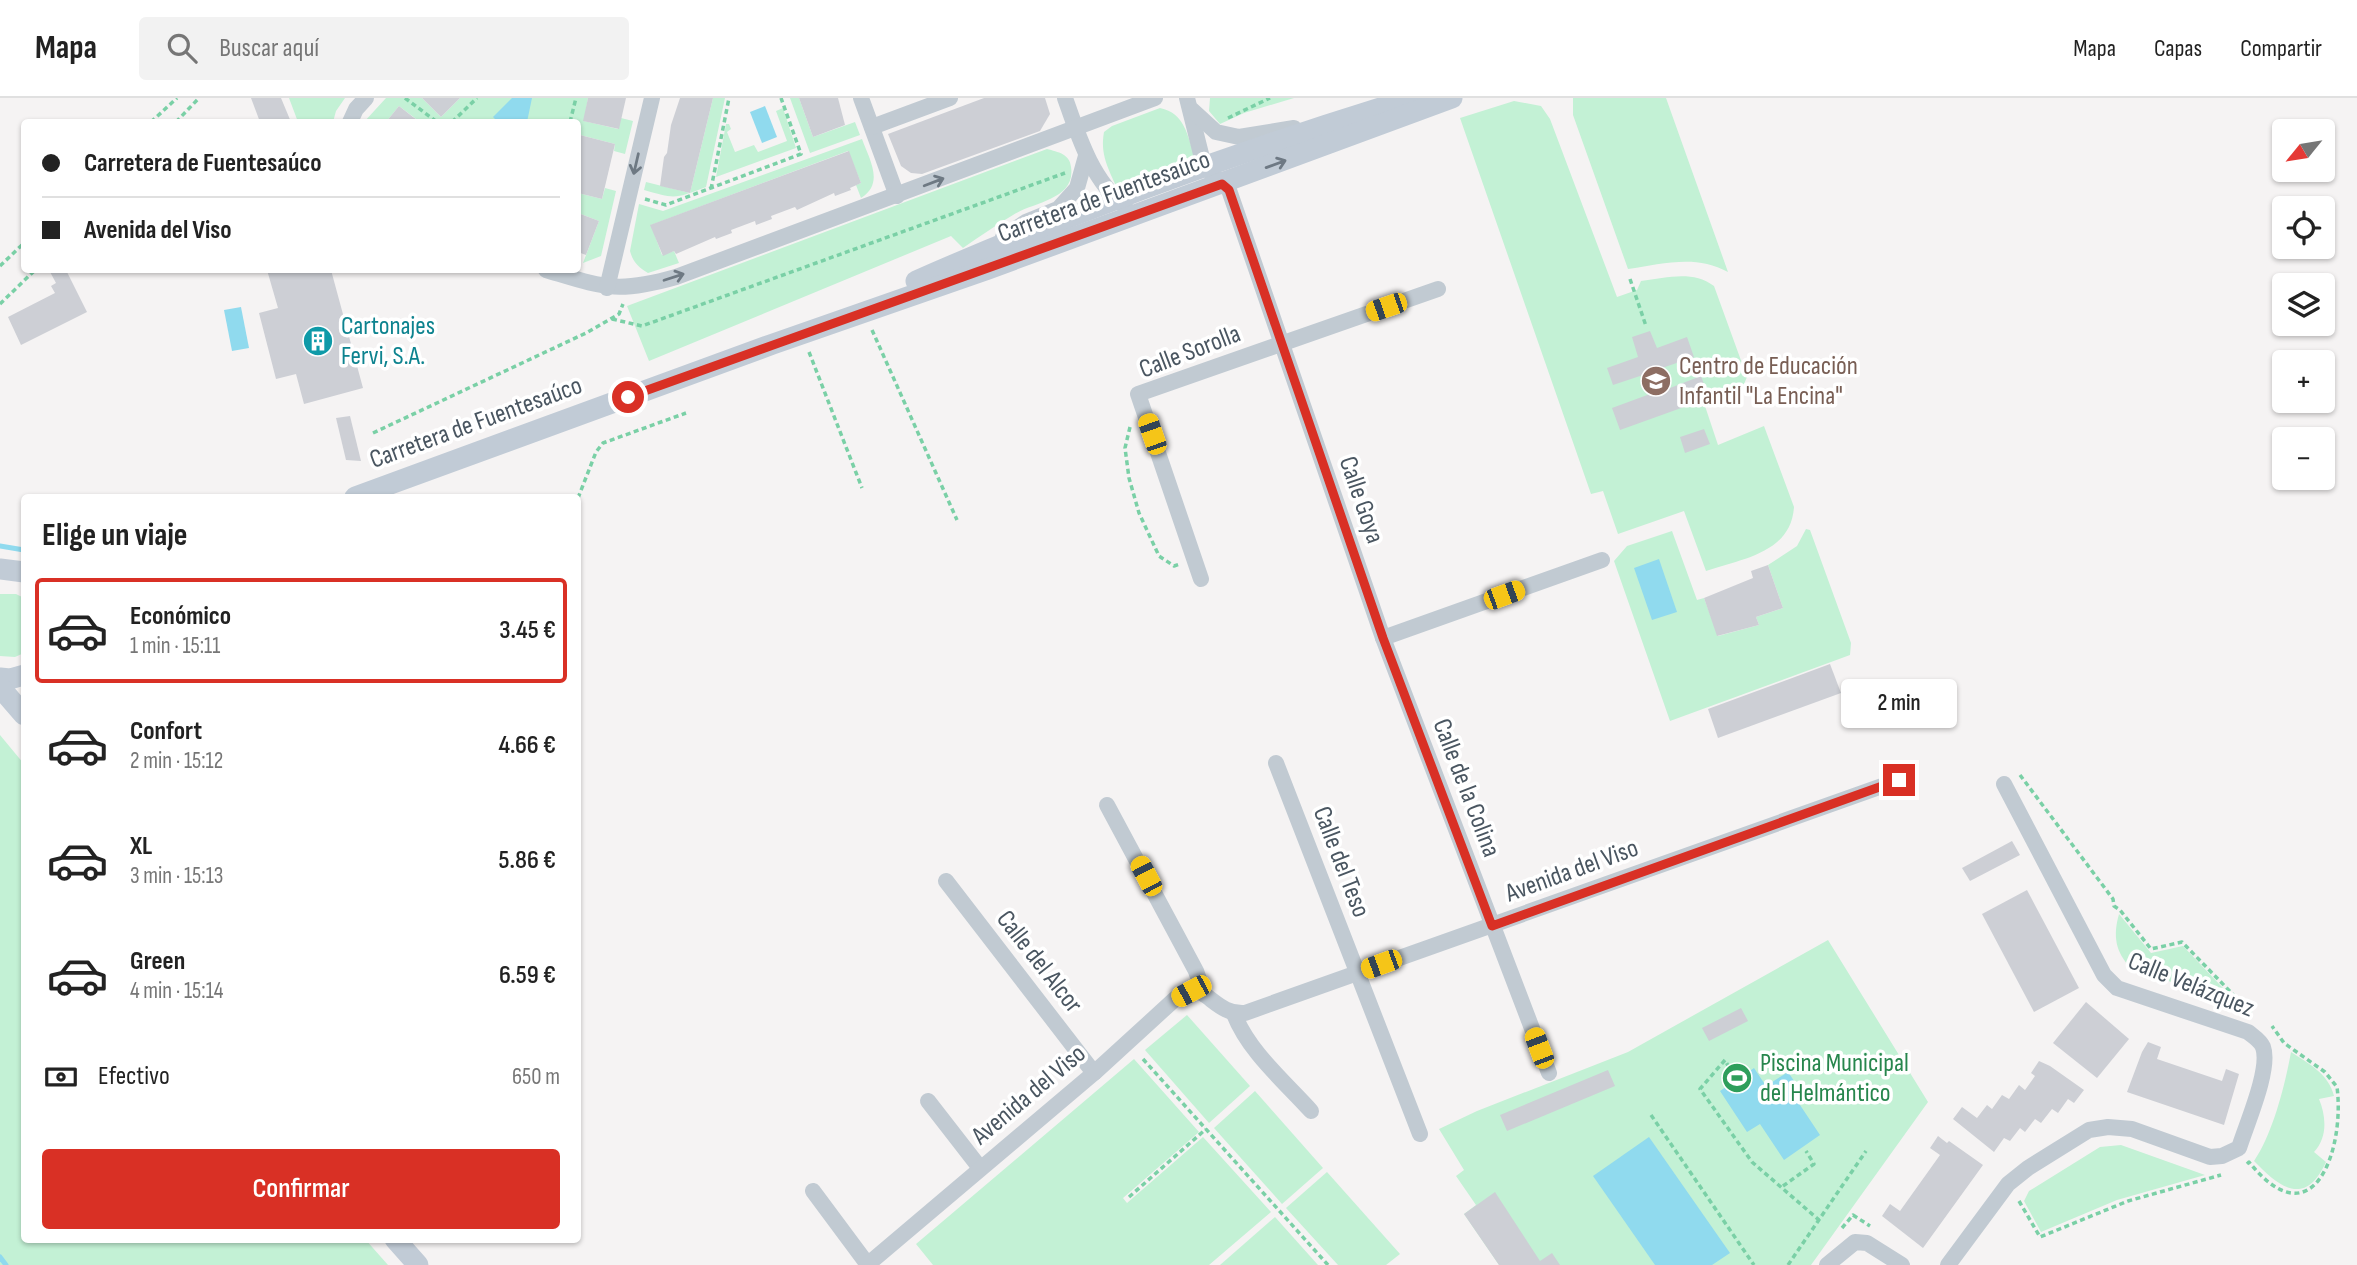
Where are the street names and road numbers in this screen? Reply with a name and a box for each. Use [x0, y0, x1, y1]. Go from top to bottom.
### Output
street label: Carretera de Fuentesaúco [994, 144, 1214, 250]
street label: Calle Sorolla [1135, 319, 1245, 385]
street label: Carretera de Fuentesaúco [366, 370, 586, 476]
street label: Calle Goya [1332, 453, 1390, 547]
street label: Calle de la Colina [1425, 715, 1507, 861]
street label: Calle del Teso [1306, 802, 1376, 922]
street label: Avenida del Viso [1500, 833, 1643, 910]
street label: Calle del Alcor [989, 905, 1089, 1020]
street label: Calle Velázquez [2123, 946, 2259, 1024]
street label: Avenida del Viso [965, 1038, 1092, 1152]

